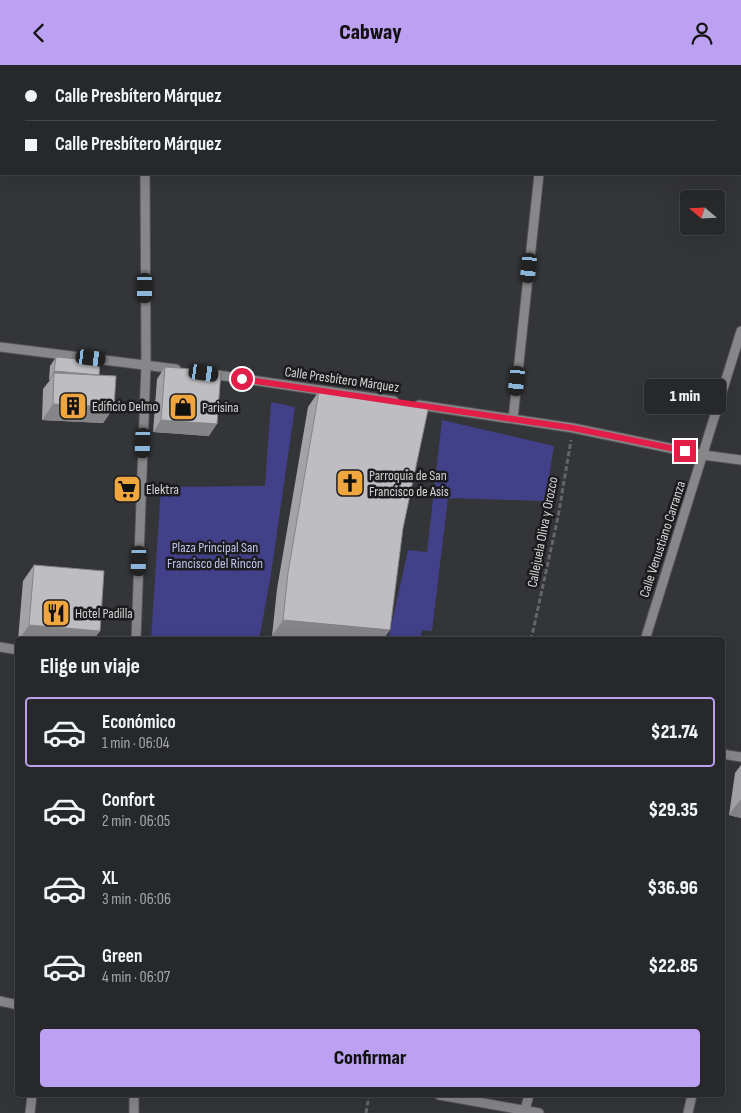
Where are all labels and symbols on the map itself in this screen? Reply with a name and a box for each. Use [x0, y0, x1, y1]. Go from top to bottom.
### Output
north arrow [680, 190, 725, 235]
car [519, 252, 538, 284]
car [137, 273, 152, 303]
car [75, 349, 106, 367]
car [188, 363, 219, 383]
street label: Calle Presbítero Márquez [284, 363, 400, 396]
car [507, 365, 526, 397]
route start [231, 368, 253, 390]
callout: 1 min [644, 379, 726, 413]
building icon: Edificio Delmo [58, 391, 88, 421]
shop icon: Parisina [168, 392, 198, 422]
place label: Edificio Delmo [92, 398, 159, 415]
place label: Parisina [202, 399, 239, 416]
car [134, 428, 151, 458]
route end [674, 440, 696, 462]
place label: Parroquia de San Francisco de Asís [369, 467, 449, 500]
church icon: Parroquia de San Francisco de Asís [335, 468, 365, 498]
supermarket icon: Elektra [112, 474, 142, 504]
street label: Callejuela Oliva y Orozco [523, 475, 562, 589]
street label: Calle Venustiano Carranza [636, 479, 689, 599]
place label: Elektra [146, 481, 179, 498]
park label: Plaza Principal San Francisco del Rincón [167, 539, 263, 572]
car [130, 546, 147, 576]
restaurant icon: Hotel Padilla [41, 598, 71, 628]
place label: Hotel Padilla [75, 605, 133, 622]

